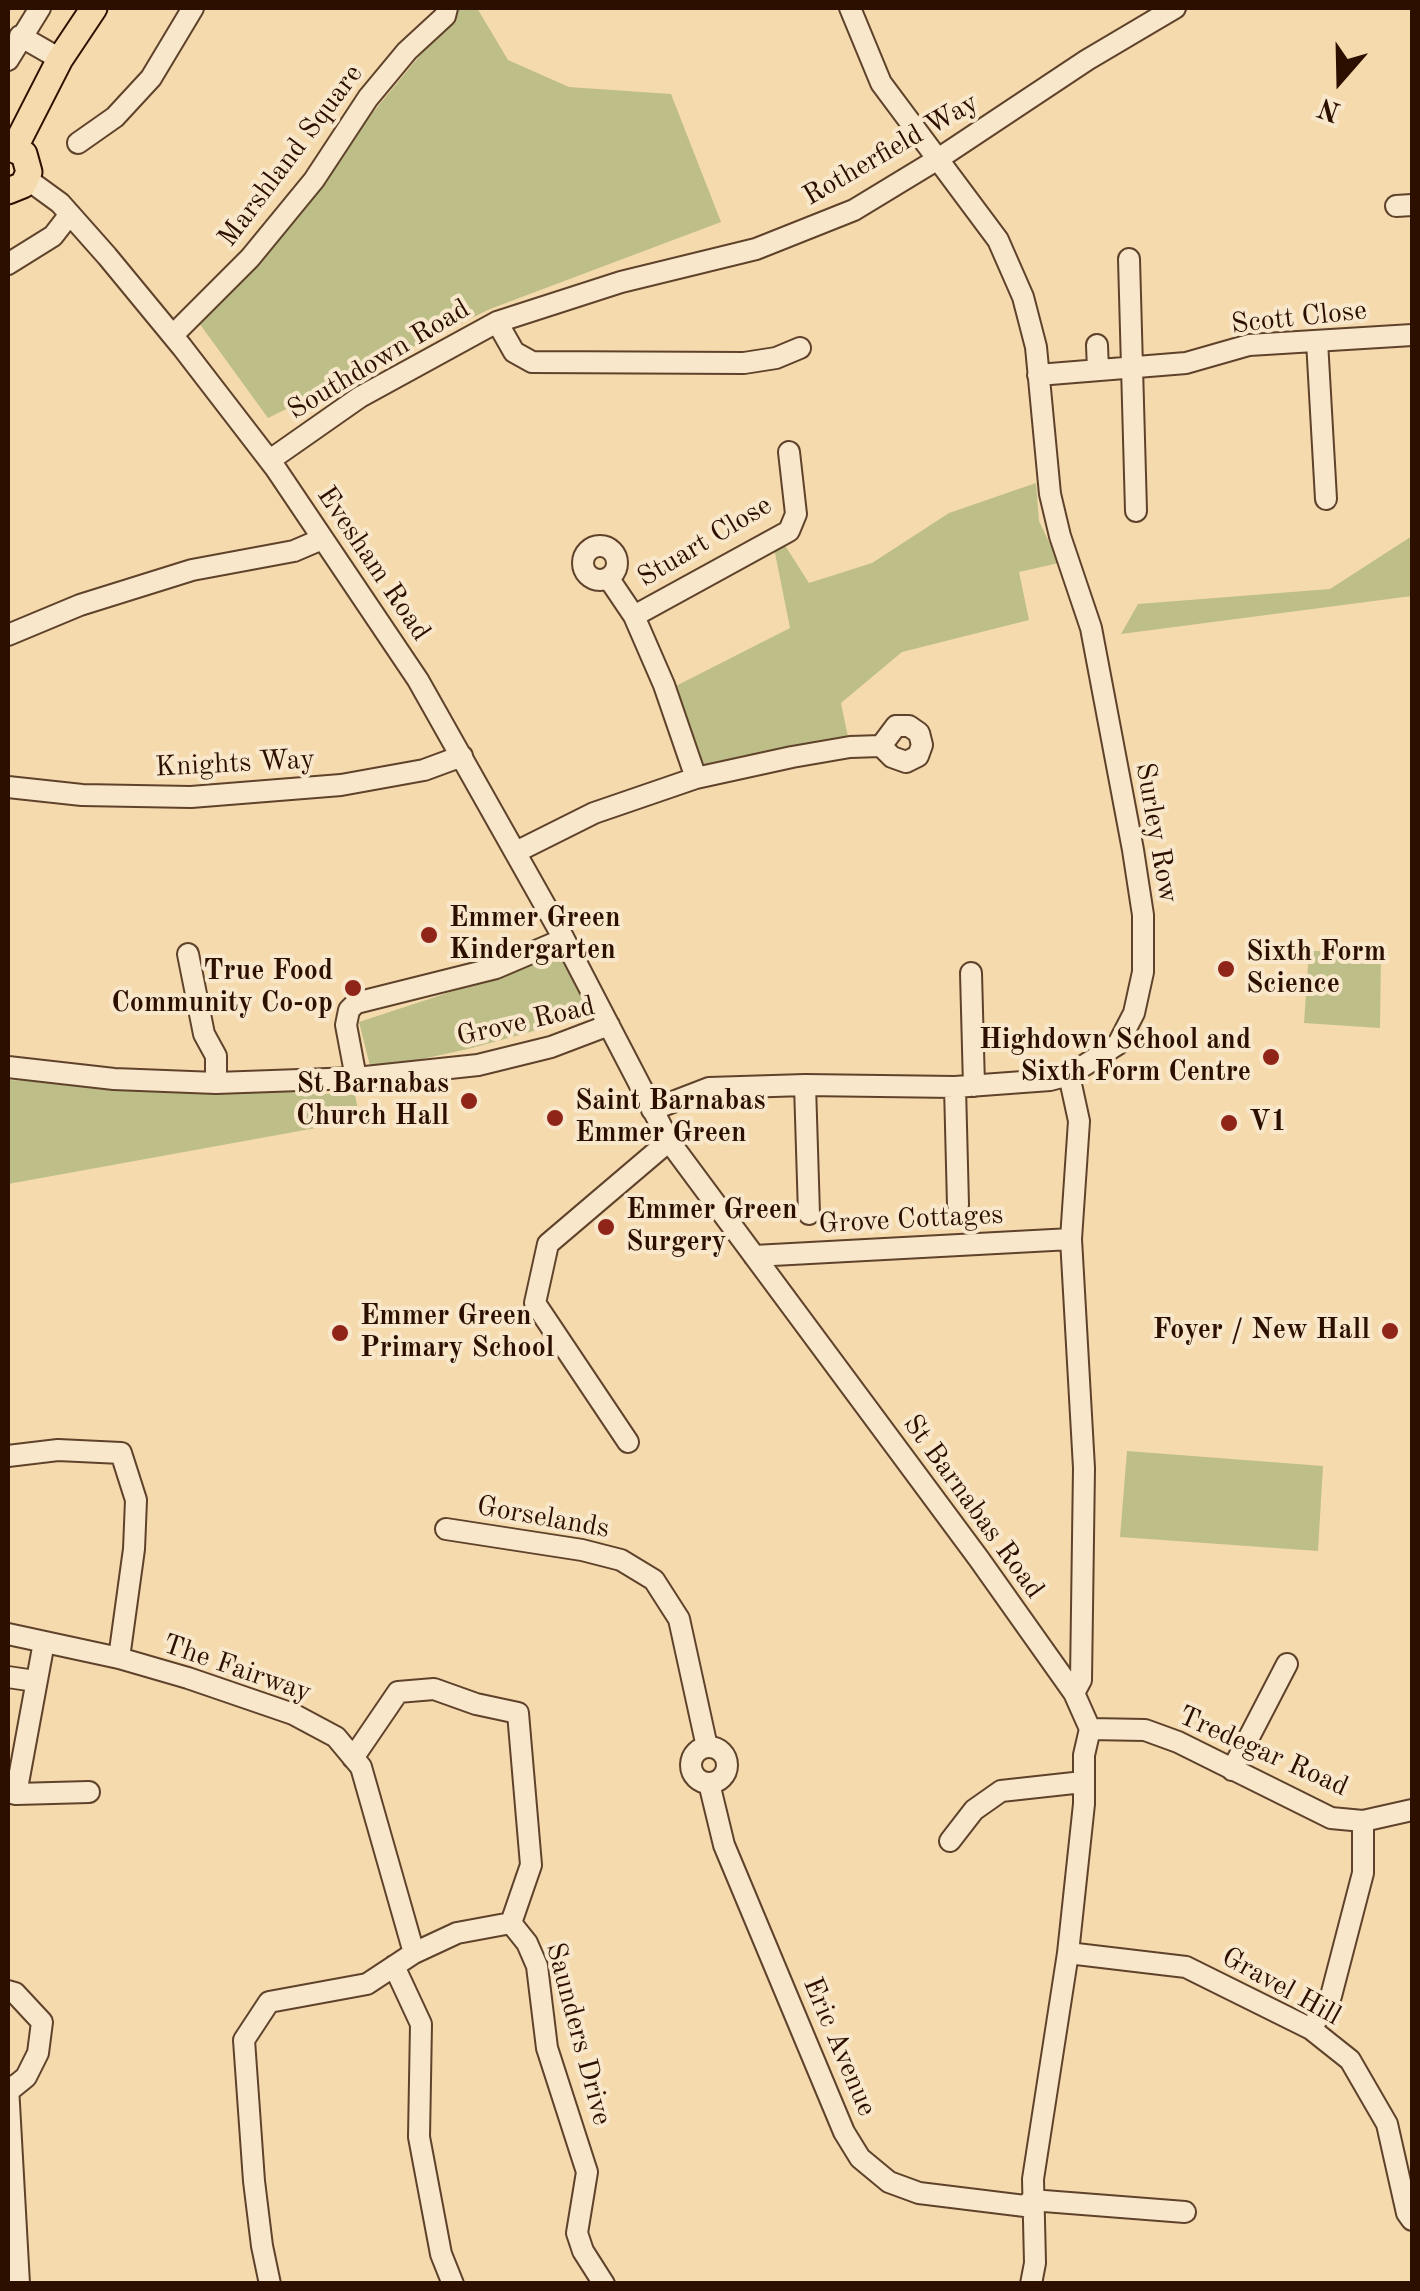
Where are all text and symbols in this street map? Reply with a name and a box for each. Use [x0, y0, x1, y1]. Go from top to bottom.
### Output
north arrow [1290, 30, 1390, 130]
street label: Marshland Square [211, 58, 371, 254]
street label: Rotherfield Way [797, 86, 985, 214]
text: N [1315, 91, 1345, 125]
street label: Southdown Road [282, 292, 476, 428]
street label: Scott Close [1230, 294, 1368, 342]
street label: Evesham Road [309, 480, 437, 648]
street label: Stuart Close [632, 489, 778, 595]
street label: Knights Way [154, 743, 316, 785]
street label: Surley Row [1127, 760, 1185, 906]
place label: Emmer Green Kindergarten [449, 902, 621, 968]
marker: Emmer Green Kindergarten [418, 924, 440, 946]
place label: Sixth Form Science [1246, 936, 1386, 1002]
place label: True Food Community Co-op [111, 955, 333, 1021]
marker: Sixth Form Science [1215, 958, 1237, 980]
marker: True Food Community Co-op [342, 977, 364, 999]
street label: Grove Road [454, 990, 598, 1054]
place label: Highdown School and Sixth Form Centre [979, 1024, 1251, 1090]
marker: Highdown School and Sixth Form Centre [1260, 1046, 1282, 1068]
place label: St Barnabas Church Hall [296, 1068, 449, 1134]
place label: Saint Barnabas Emmer Green [575, 1085, 766, 1151]
marker: St Barnabas Church Hall [458, 1090, 480, 1112]
place label: V1 [1249, 1106, 1287, 1140]
marker: Saint Barnabas Emmer Green [544, 1107, 566, 1129]
marker: V1 [1218, 1112, 1240, 1134]
place label: Emmer Green Surgery [626, 1194, 798, 1260]
street label: Grove Cottages [818, 1198, 1004, 1242]
marker: Emmer Green Surgery [595, 1216, 617, 1238]
place label: Emmer Green Primary School [360, 1300, 554, 1366]
place label: Foyer / New Hall [1153, 1314, 1370, 1348]
marker: Foyer / New Hall [1379, 1320, 1401, 1342]
marker: Emmer Green Primary School [329, 1322, 351, 1344]
street label: St Barnabas Road [895, 1408, 1051, 1606]
street label: Gorselands [474, 1490, 612, 1546]
street label: The Fairway [158, 1628, 316, 1710]
street label: Tredegar Road [1173, 1700, 1353, 1804]
street label: Saunders Drive [538, 1939, 618, 2129]
street label: Gravel Hill [1216, 1941, 1346, 2033]
street label: Eric Avenue [795, 1973, 883, 2121]

